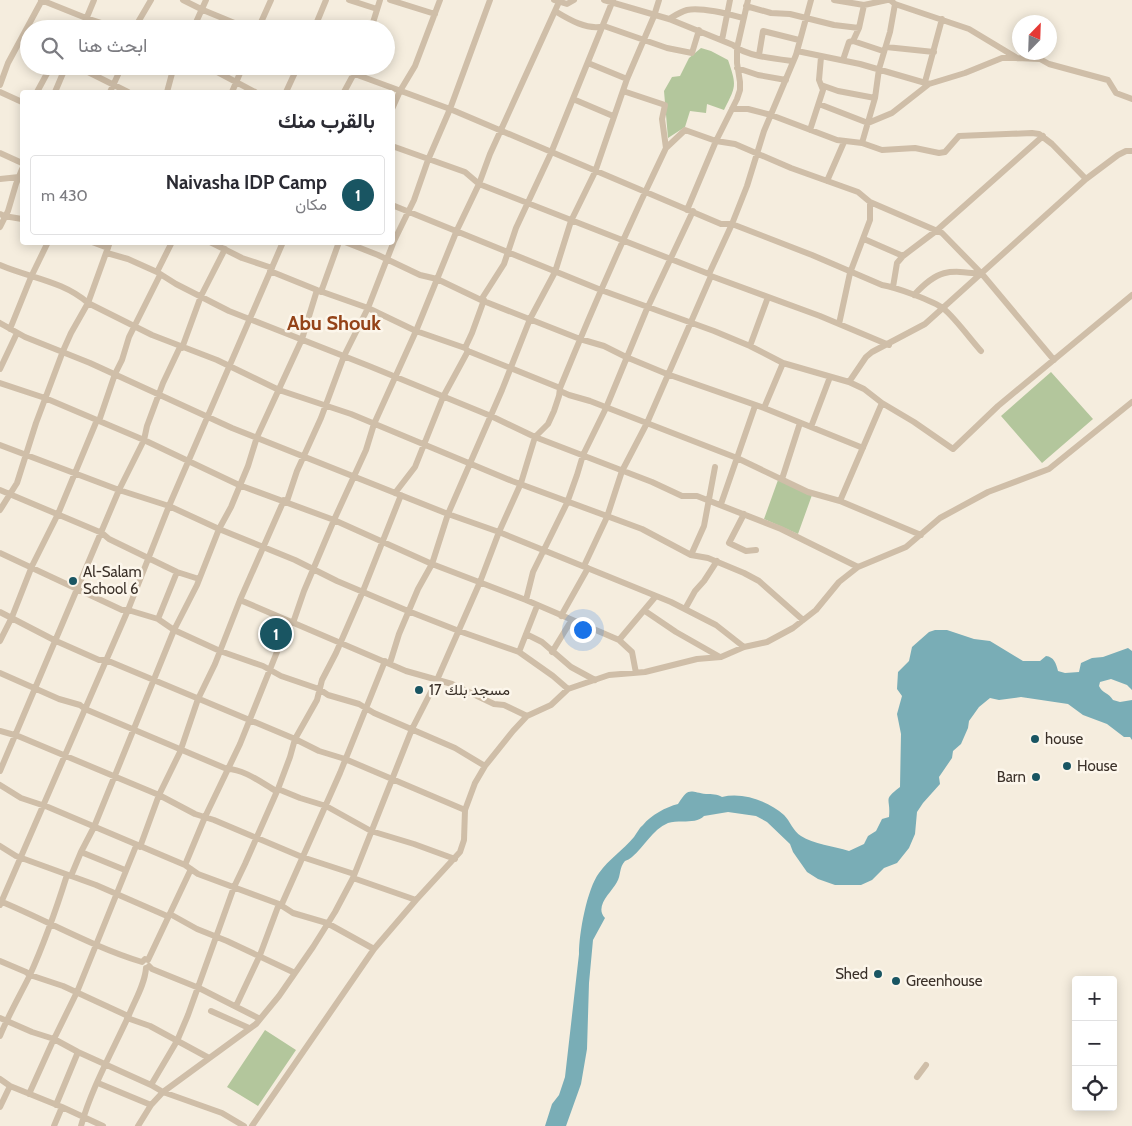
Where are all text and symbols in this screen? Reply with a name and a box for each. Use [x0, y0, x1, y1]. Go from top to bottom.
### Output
north arrow [1012, 15, 1057, 60]
search box [20, 20, 395, 75]
icon: search [38, 34, 66, 62]
text: ابحث هنا [78, 34, 147, 57]
text: بالقرب منك [278, 108, 375, 133]
text: Naivasha IDP Camp [166, 171, 327, 194]
text: 430 m [41, 186, 88, 205]
text: 1 [355, 186, 361, 205]
text: مكان [295, 195, 327, 214]
district label: Abu Shouk [287, 311, 381, 335]
place label: Al-Salam School 6 [83, 563, 142, 598]
marker: Al-Salam School 6 [67, 575, 79, 587]
pin: 1 [260, 615, 292, 653]
your location [570, 617, 596, 643]
place label: مسجد بلك 17 [429, 681, 510, 699]
marker: مسجد بلك 17 [413, 684, 425, 696]
place label: house [1045, 730, 1083, 748]
marker: house [1029, 733, 1041, 745]
place label: House [1077, 757, 1118, 775]
marker: House [1061, 760, 1073, 772]
place label: Barn [997, 768, 1026, 786]
marker: Barn [1030, 771, 1042, 783]
place label: Shed [835, 965, 868, 983]
marker: Shed [872, 968, 884, 980]
place label: Greenhouse [906, 972, 983, 990]
marker: Greenhouse [890, 975, 902, 987]
map controls [1072, 976, 1117, 1111]
button: + [1072, 976, 1117, 1021]
button: − [1072, 1021, 1117, 1066]
button: locate [1072, 1066, 1117, 1111]

